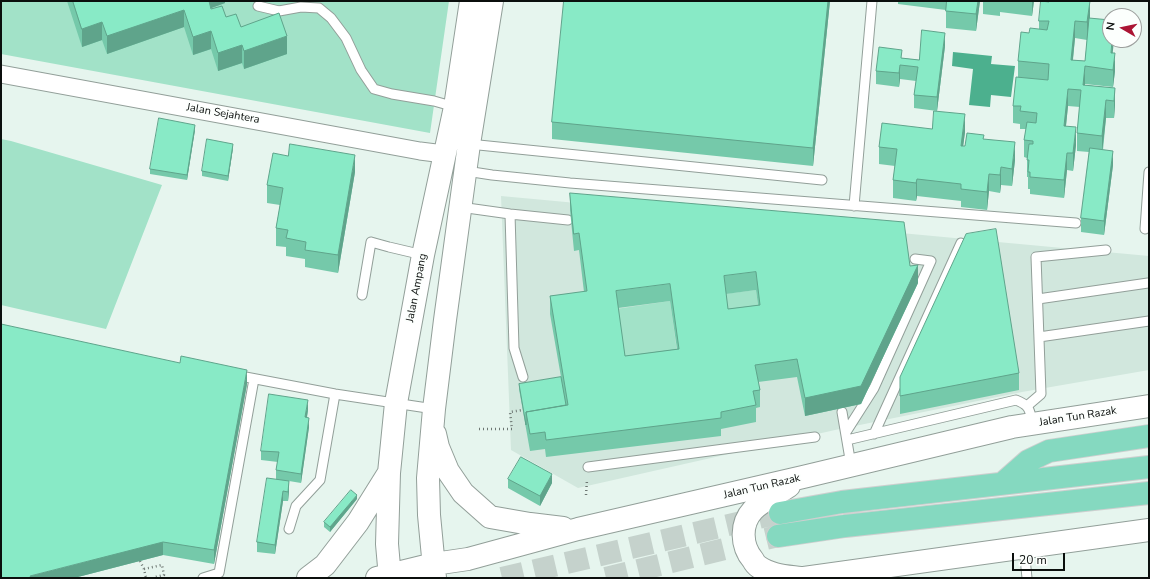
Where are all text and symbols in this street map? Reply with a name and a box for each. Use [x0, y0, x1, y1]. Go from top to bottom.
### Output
north arrow [1102, 8, 1142, 48]
text: N [1103, 21, 1119, 31]
street label: Jalan Sejahtera [185, 101, 261, 127]
street label: Jalan Ampang [404, 252, 430, 324]
street label: Jalan Tun Razak [1038, 404, 1118, 430]
street label: Jalan Tun Razak [722, 472, 802, 502]
scale bar [1014, 545, 1067, 571]
text: 20 m [1019, 552, 1047, 568]

